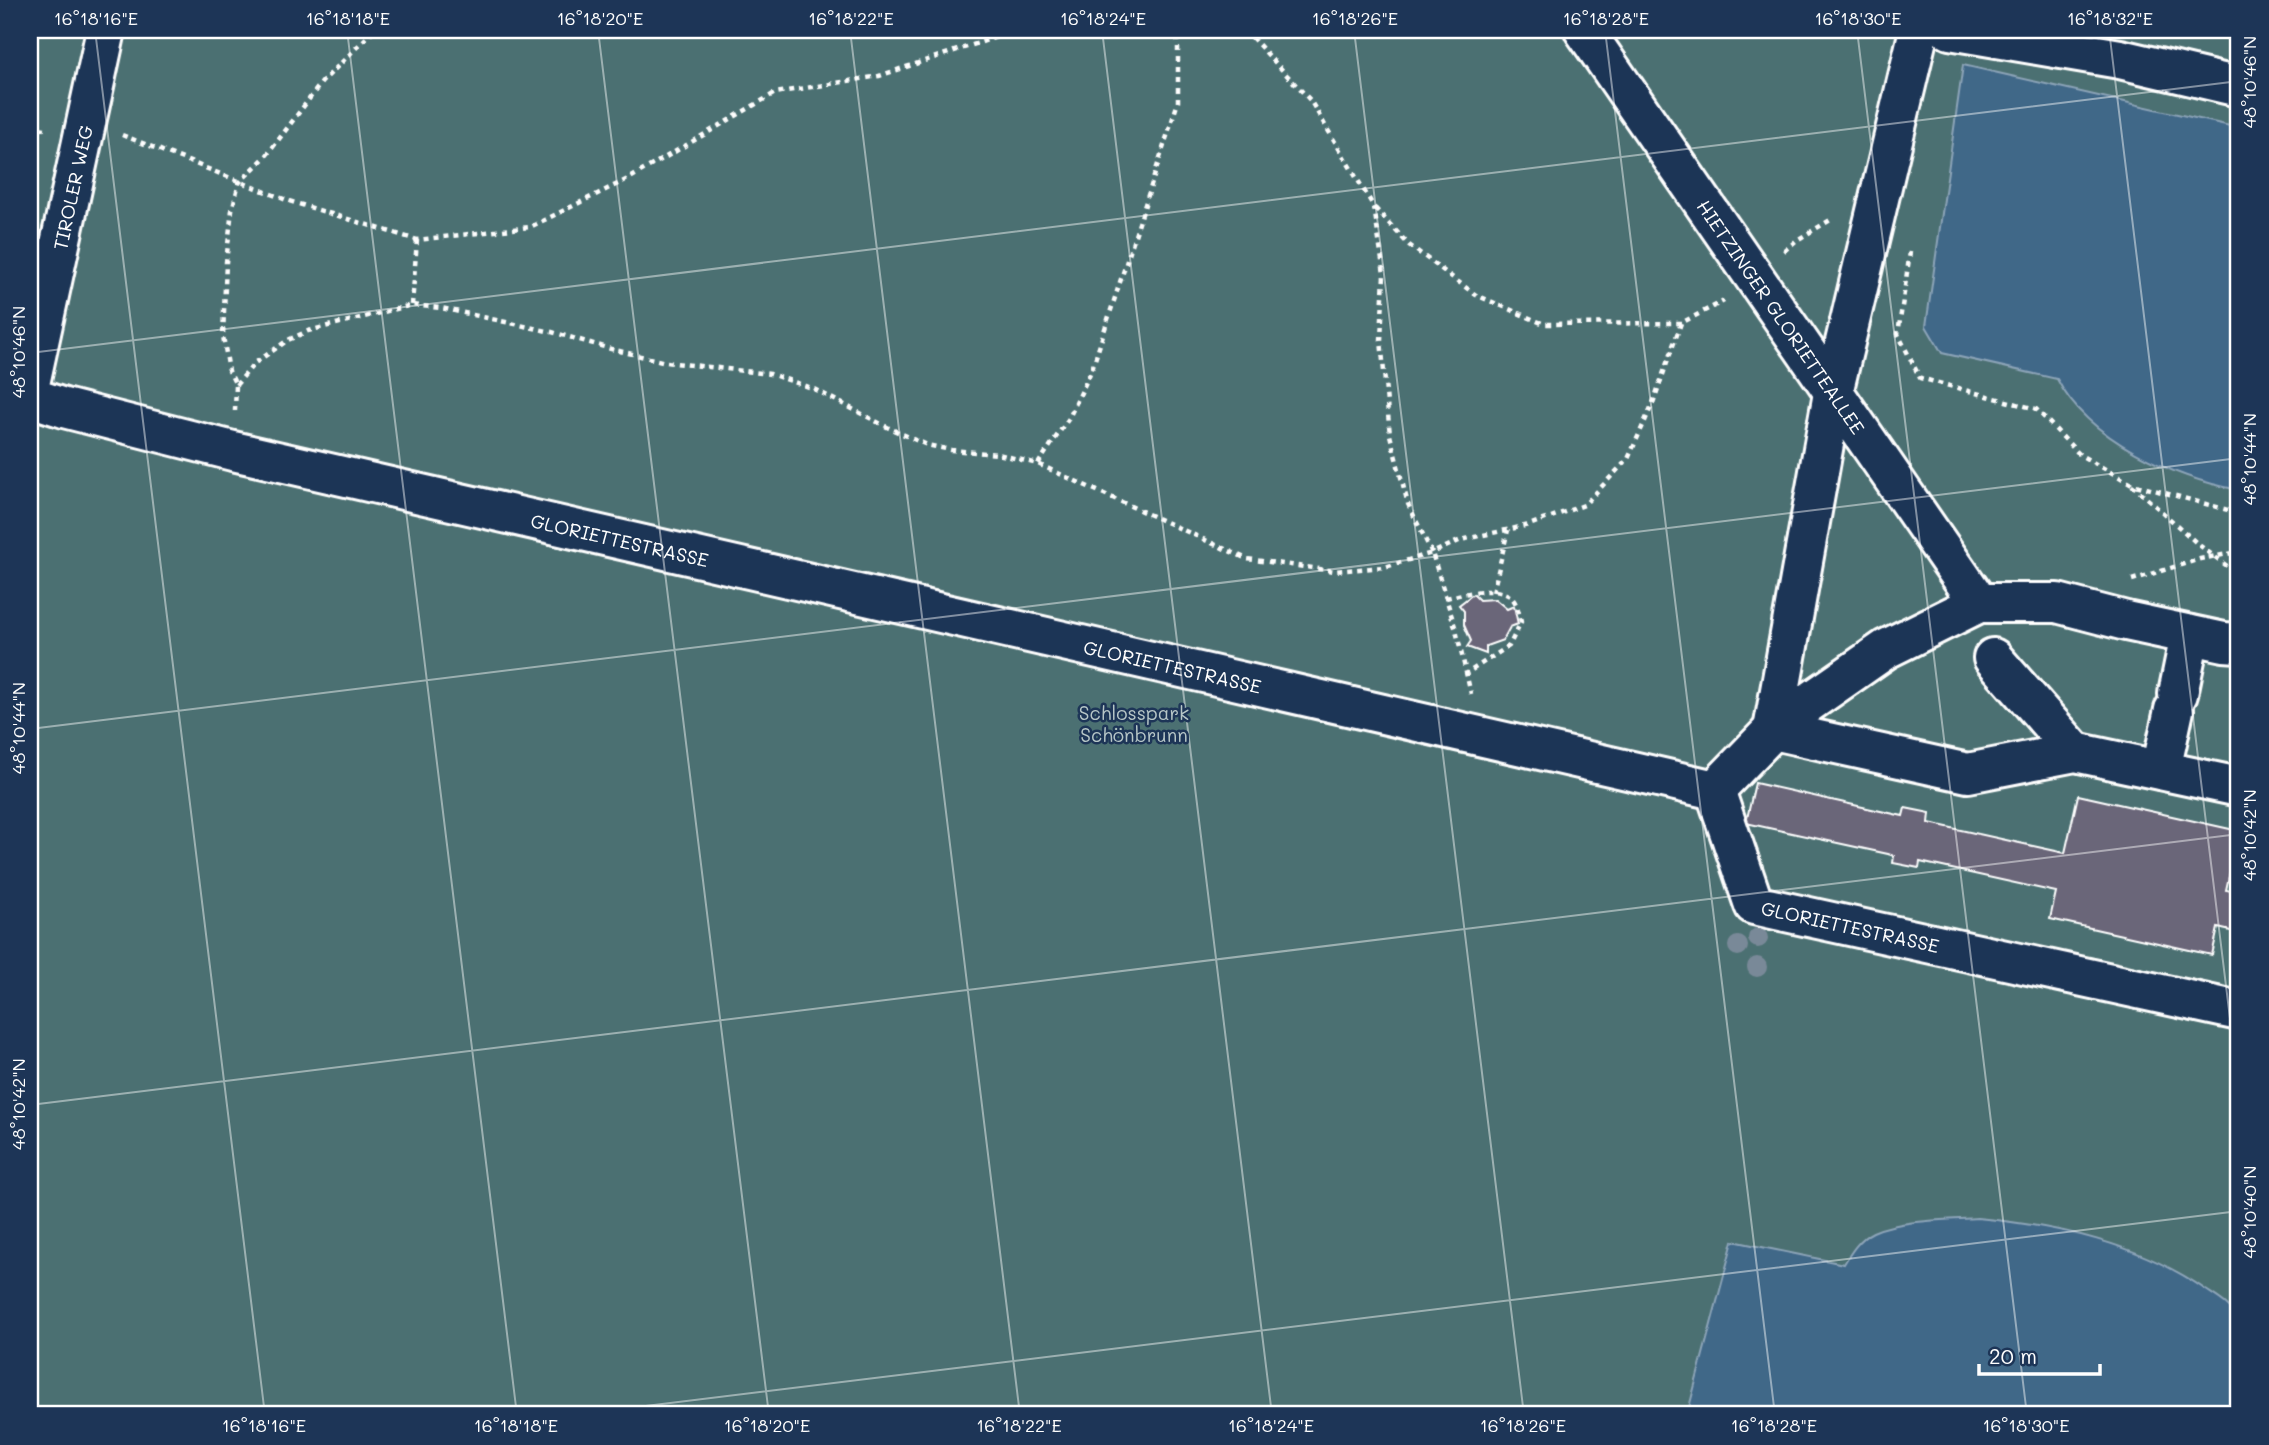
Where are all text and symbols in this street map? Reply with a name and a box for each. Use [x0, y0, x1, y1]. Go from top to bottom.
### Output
text: 16°18'16"E [54, 6, 138, 30]
text: 16°18'18"E [306, 6, 390, 30]
text: 16°18'20"E [557, 6, 643, 30]
text: 16°18'22"E [808, 6, 894, 30]
text: 16°18'24"E [1060, 6, 1146, 30]
text: 16°18'26"E [1312, 6, 1398, 30]
text: 16°18'28"E [1563, 6, 1649, 30]
text: 16°18'30"E [1814, 6, 1902, 30]
text: 16°18'32"E [2067, 6, 2153, 30]
text: 48°10'46"N [2237, 36, 2261, 128]
street label: TIROLER WEG [47, 123, 98, 252]
street label: HIETZINGER GLORIETTEALLEE [1692, 194, 1871, 439]
text: 48°10'46"N [6, 306, 30, 398]
text: 48°10'44"N [2237, 413, 2261, 505]
street label: GLORIETTESTRASSE [529, 507, 711, 572]
street label: GLORIETTESTRASSE [1081, 634, 1264, 698]
text: 48°10'44"N [6, 682, 30, 774]
park label: Schlosspark Schönbrunn [1079, 700, 1189, 747]
text: 48°10'42"N [2237, 789, 2261, 881]
street label: GLORIETTESTRASSE [1759, 894, 1942, 958]
text: 48°10'42"N [6, 1058, 30, 1150]
text: 48°10'40"N [2237, 1166, 2261, 1258]
scale bar [1979, 1333, 2099, 1377]
text: 20 m [1989, 1342, 2037, 1369]
text: 16°18'16"E [222, 1413, 306, 1437]
text: 16°18'18"E [474, 1413, 558, 1437]
text: 16°18'20"E [724, 1413, 810, 1437]
text: 16°18'22"E [976, 1413, 1062, 1437]
text: 16°18'24"E [1228, 1413, 1314, 1437]
text: 16°18'26"E [1480, 1413, 1566, 1437]
text: 16°18'28"E [1731, 1413, 1817, 1437]
text: 16°18'30"E [1982, 1413, 2070, 1437]

